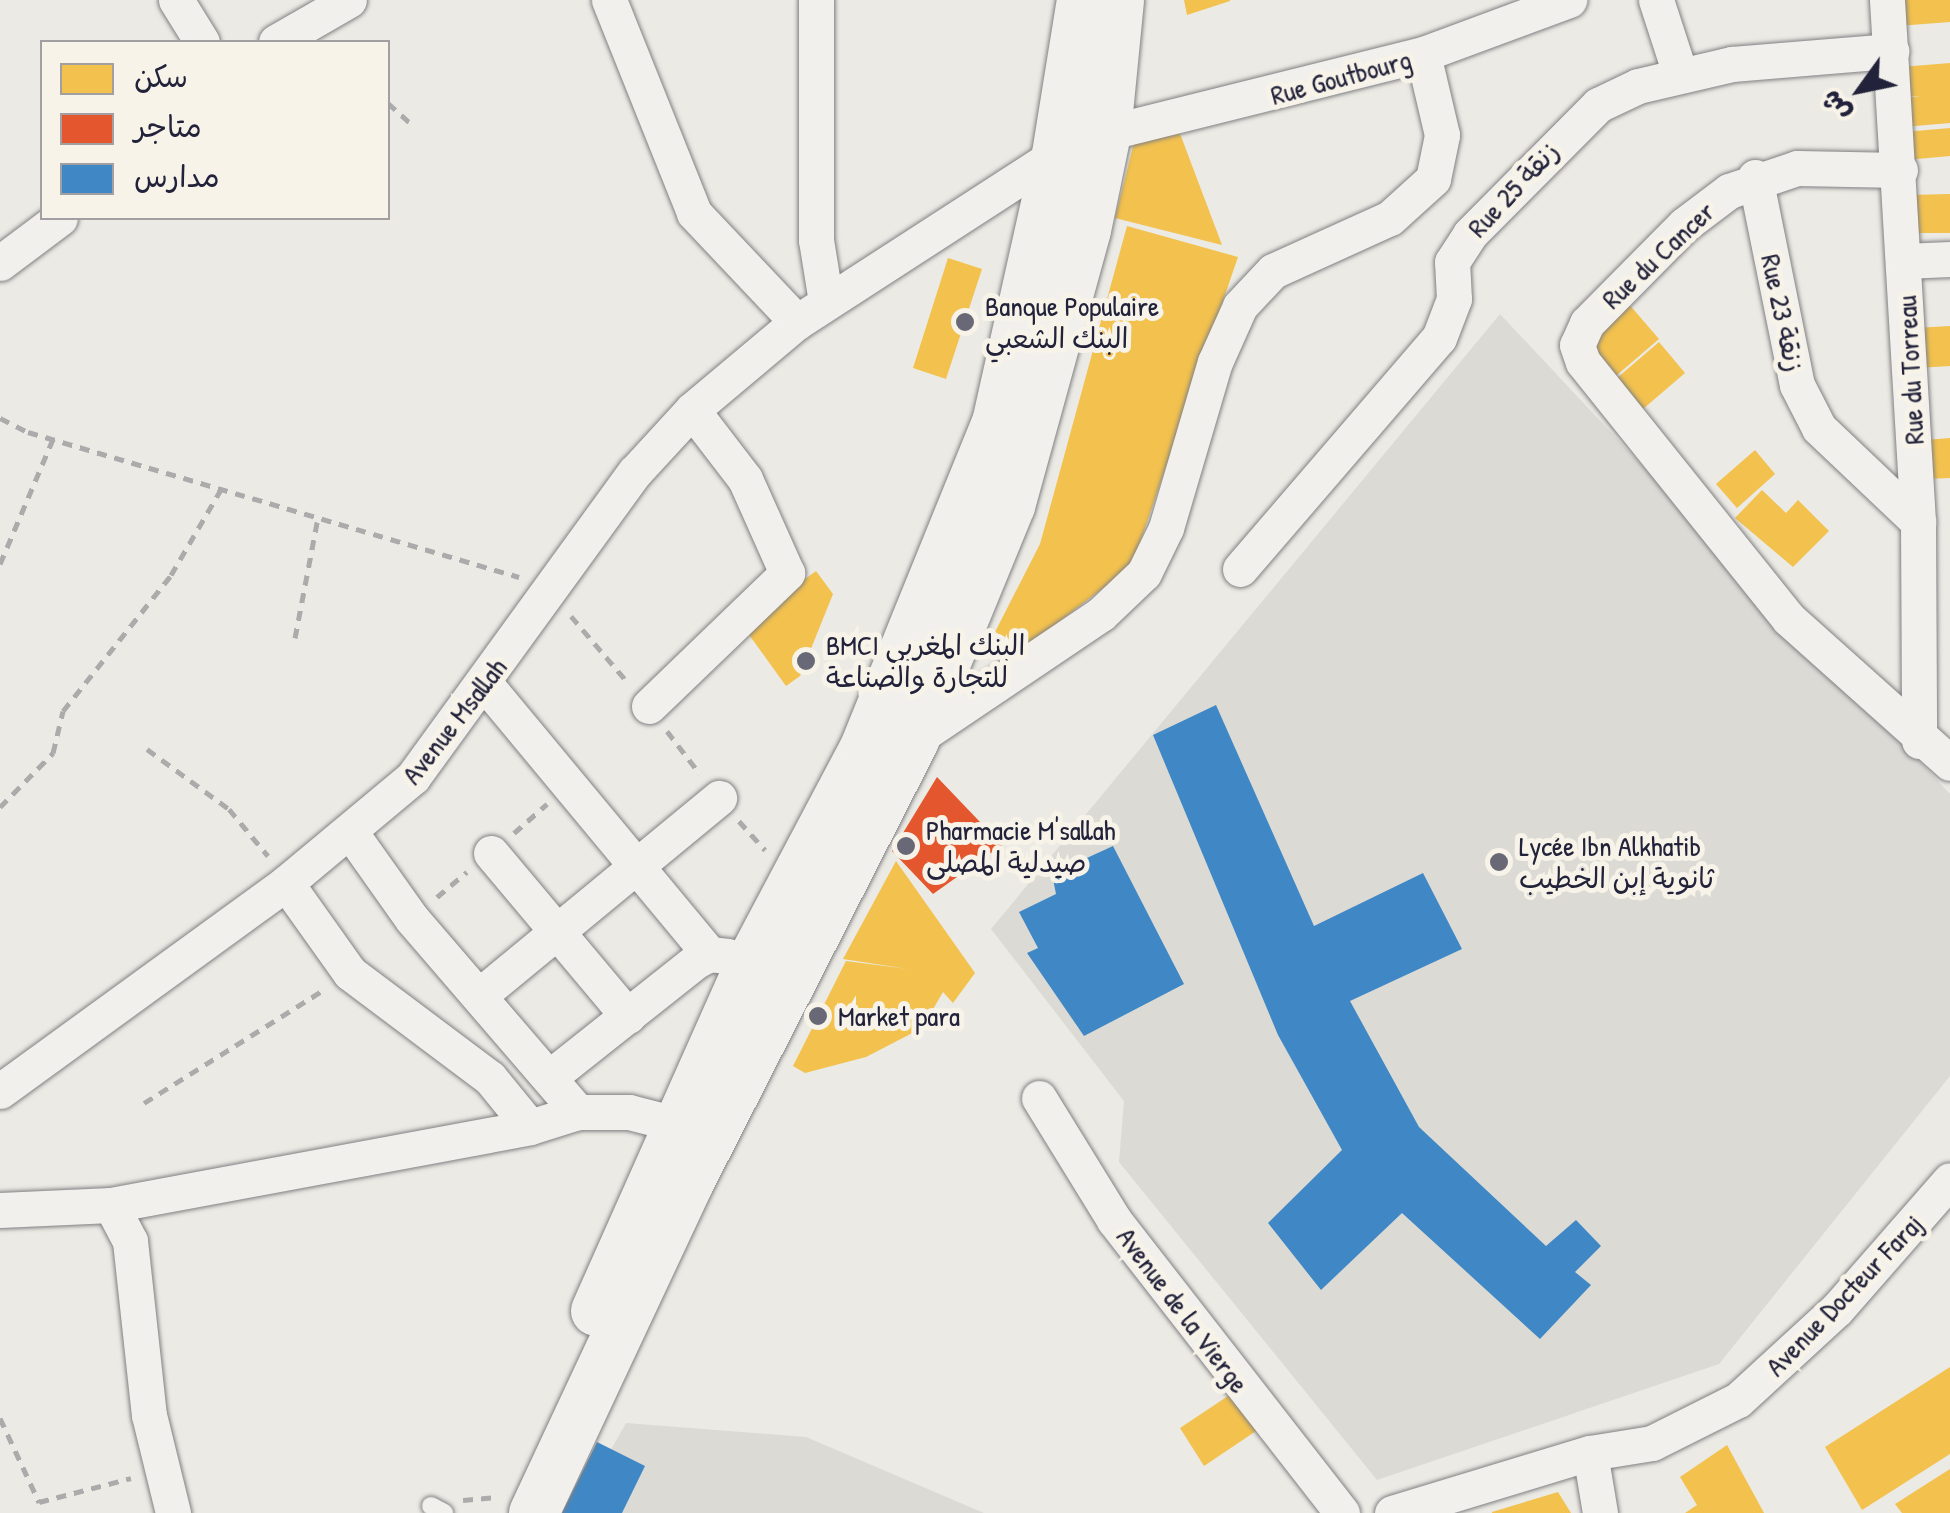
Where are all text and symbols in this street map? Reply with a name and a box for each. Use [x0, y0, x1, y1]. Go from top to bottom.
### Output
legend [40, 40, 390, 220]
north arrow [1810, 40, 1910, 140]
street label: Rue Goutbourg [1267, 42, 1415, 112]
text: سكن [134, 56, 188, 96]
text: ش [1811, 83, 1859, 130]
text: متاجر [134, 106, 202, 146]
street label: Rue 25 زنقة [1460, 134, 1566, 244]
text: مدارس [134, 156, 220, 196]
street label: Rue du Cancer [1595, 194, 1721, 316]
street label: Rue 23 زنقة [1754, 251, 1812, 375]
place label: Banque Populaire البنك الشعبي [985, 289, 1159, 355]
street label: Rue du Torreau [1889, 295, 1931, 445]
marker: Banque Populaire البنك الشعبي [954, 311, 976, 333]
place label: BMCI البنك المغربي للتجارة والصناعة [826, 628, 1025, 694]
marker: BMCI البنك المغربي للتجارة والصناعة [795, 650, 817, 672]
street label: Avenue Msallah [394, 651, 514, 791]
place label: Pharmacie M'sallah صيدلية المصلى [926, 813, 1116, 879]
place label: Lycée Ibn Alkhatib ثانوية إبن الخطيب [1519, 829, 1714, 895]
marker: Pharmacie M'sallah صيدلية المصلى [895, 835, 917, 857]
marker: Lycée Ibn Alkhatib ثانوية إبن الخطيب [1488, 851, 1510, 873]
place label: Market para [838, 999, 960, 1033]
marker: Market para [807, 1005, 829, 1027]
street label: Avenue Docteur Faraj [1758, 1207, 1930, 1383]
street label: Avenue de la Vierge [1110, 1221, 1256, 1399]

